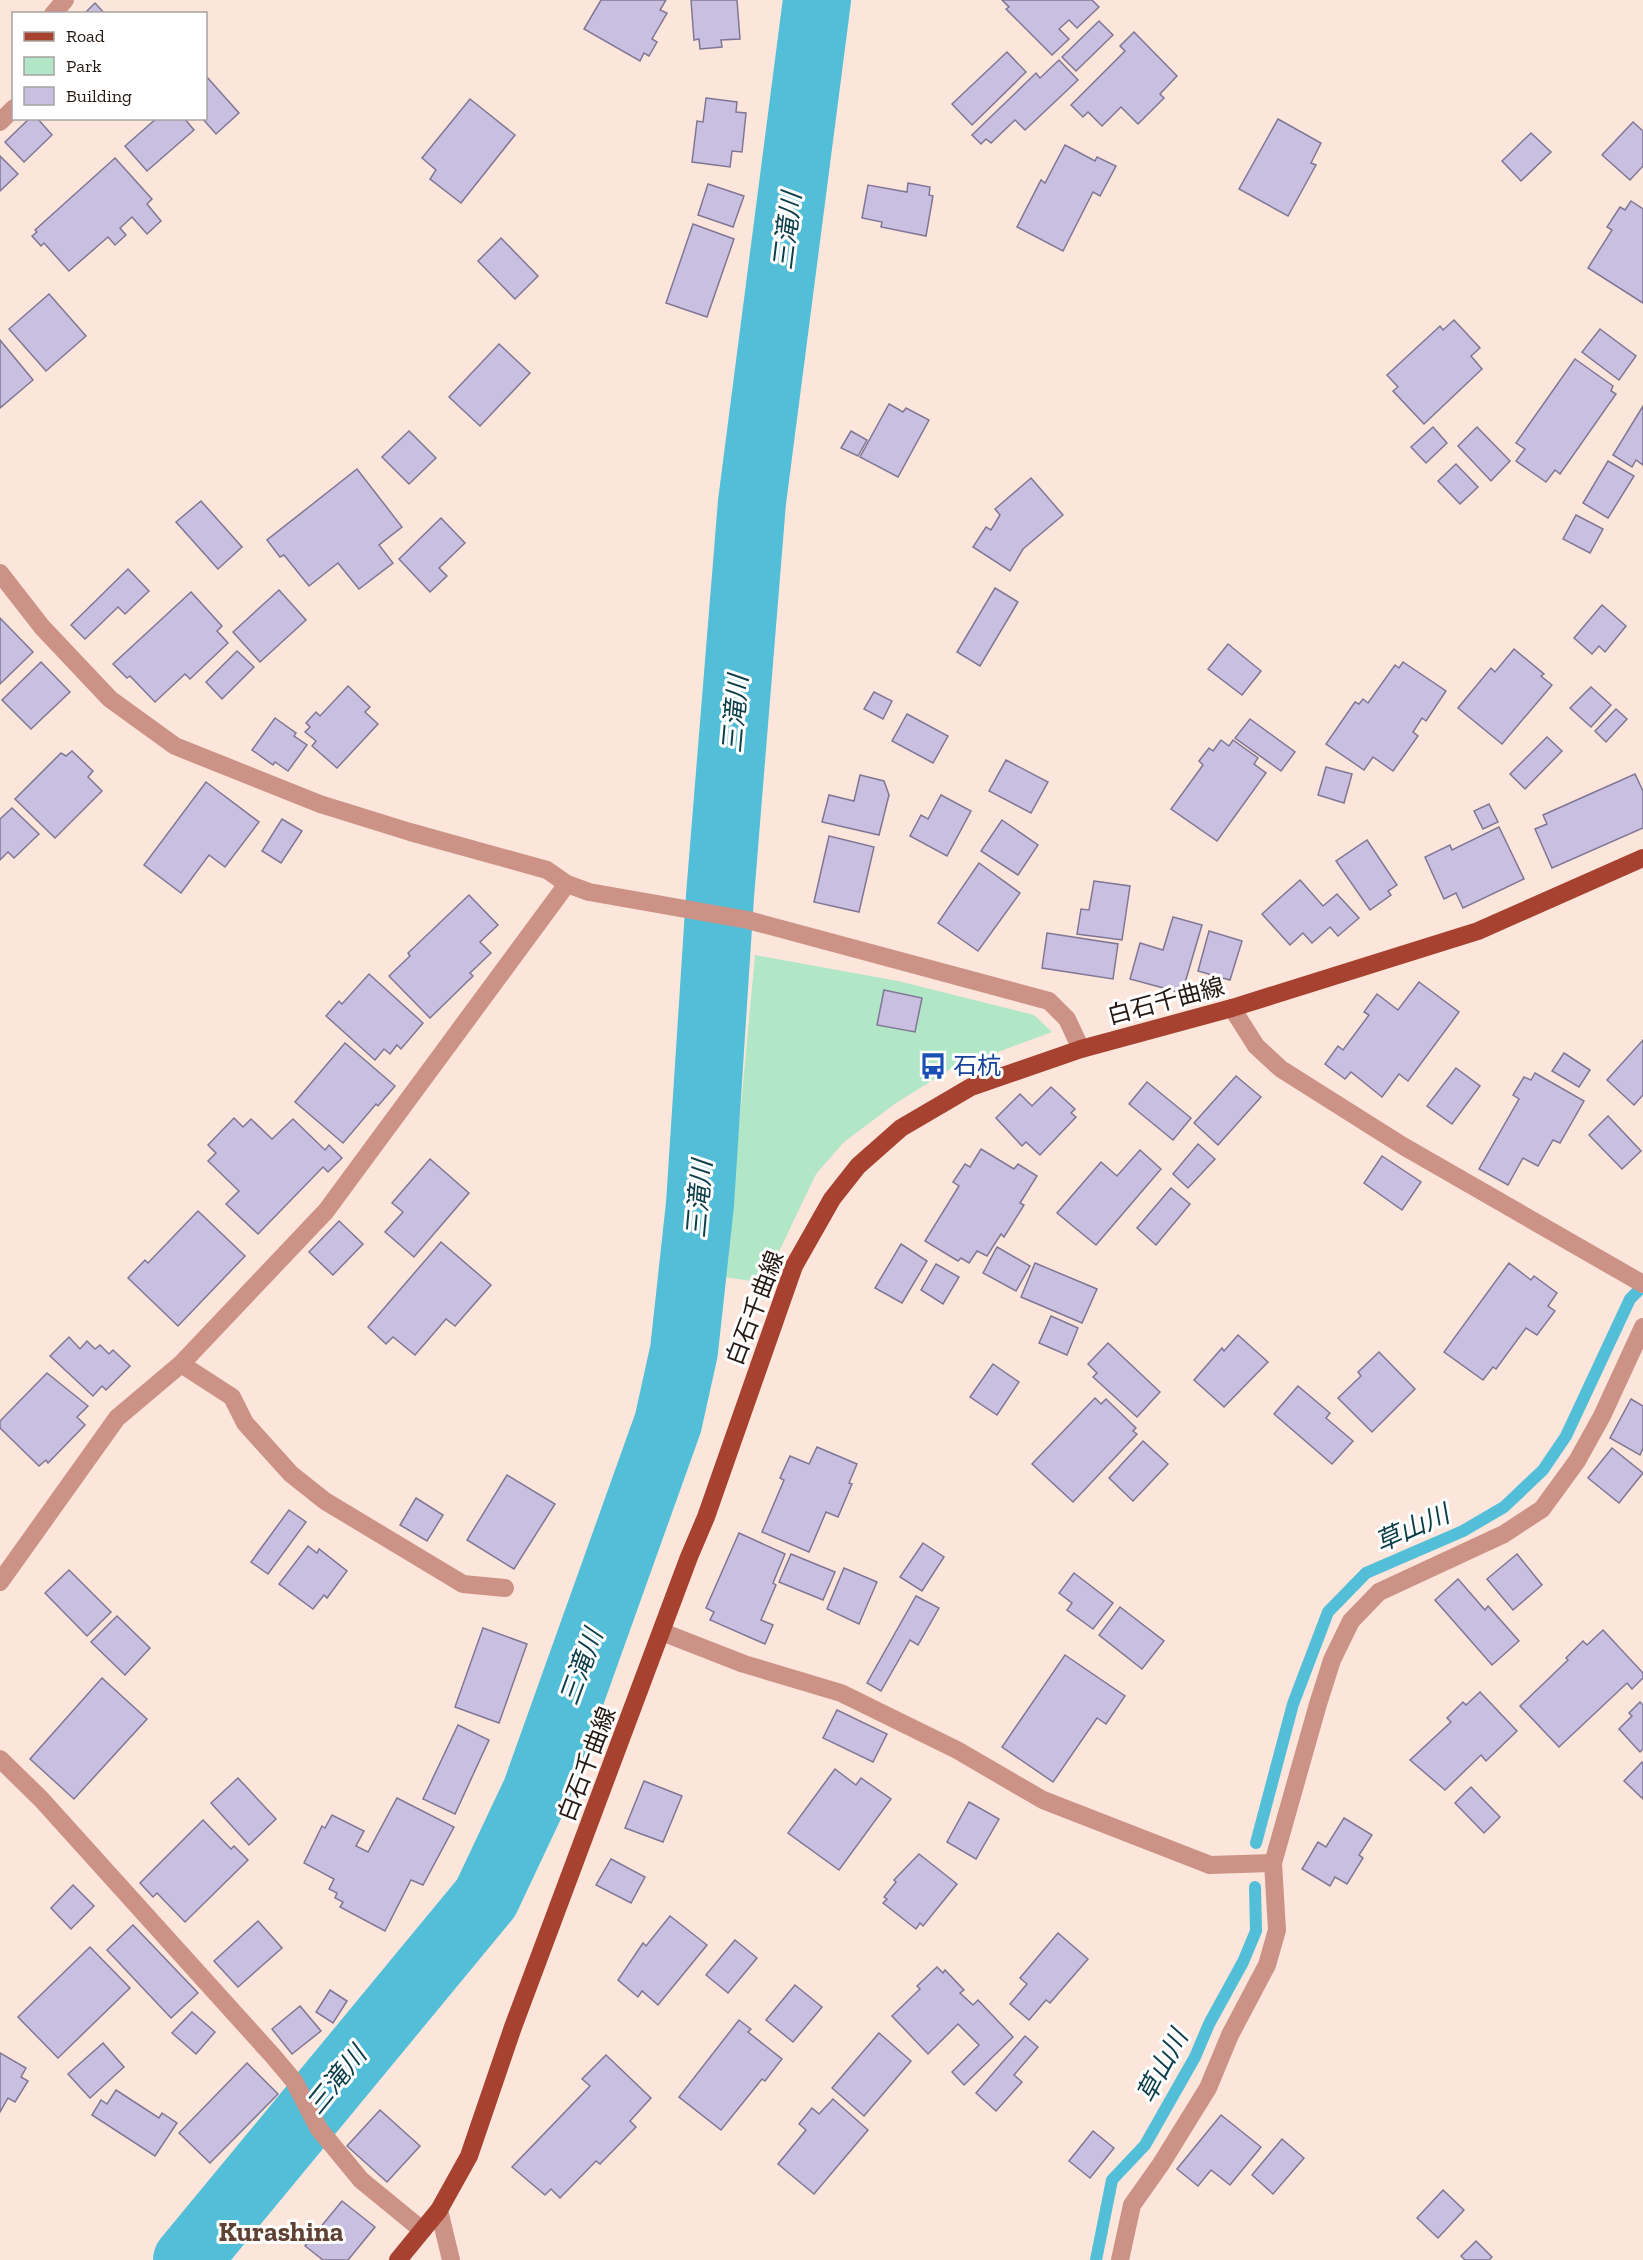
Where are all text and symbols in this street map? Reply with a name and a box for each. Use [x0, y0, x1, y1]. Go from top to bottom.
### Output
legend [12, 12, 207, 120]
text: Road [66, 25, 105, 47]
text: Park [66, 55, 102, 77]
text: Building [66, 85, 132, 107]
water label: 三滝川 [766, 187, 808, 272]
water label: 三滝川 [716, 671, 755, 754]
street label: 白石千曲線 [1104, 971, 1228, 1030]
bus stop icon: 石杭 [918, 1051, 948, 1081]
place label: 石杭 [953, 1051, 1001, 1080]
water label: 三滝川 [680, 1156, 719, 1239]
street label: 白石千曲線 [719, 1247, 790, 1369]
water label: 草山川 [1370, 1496, 1457, 1558]
water label: 三滝川 [553, 1622, 610, 1709]
street label: 白石千曲線 [551, 1703, 622, 1825]
water label: 草山川 [1130, 2021, 1196, 2108]
water label: 三滝川 [299, 2037, 375, 2120]
district label: Kurashina [218, 2216, 344, 2248]

